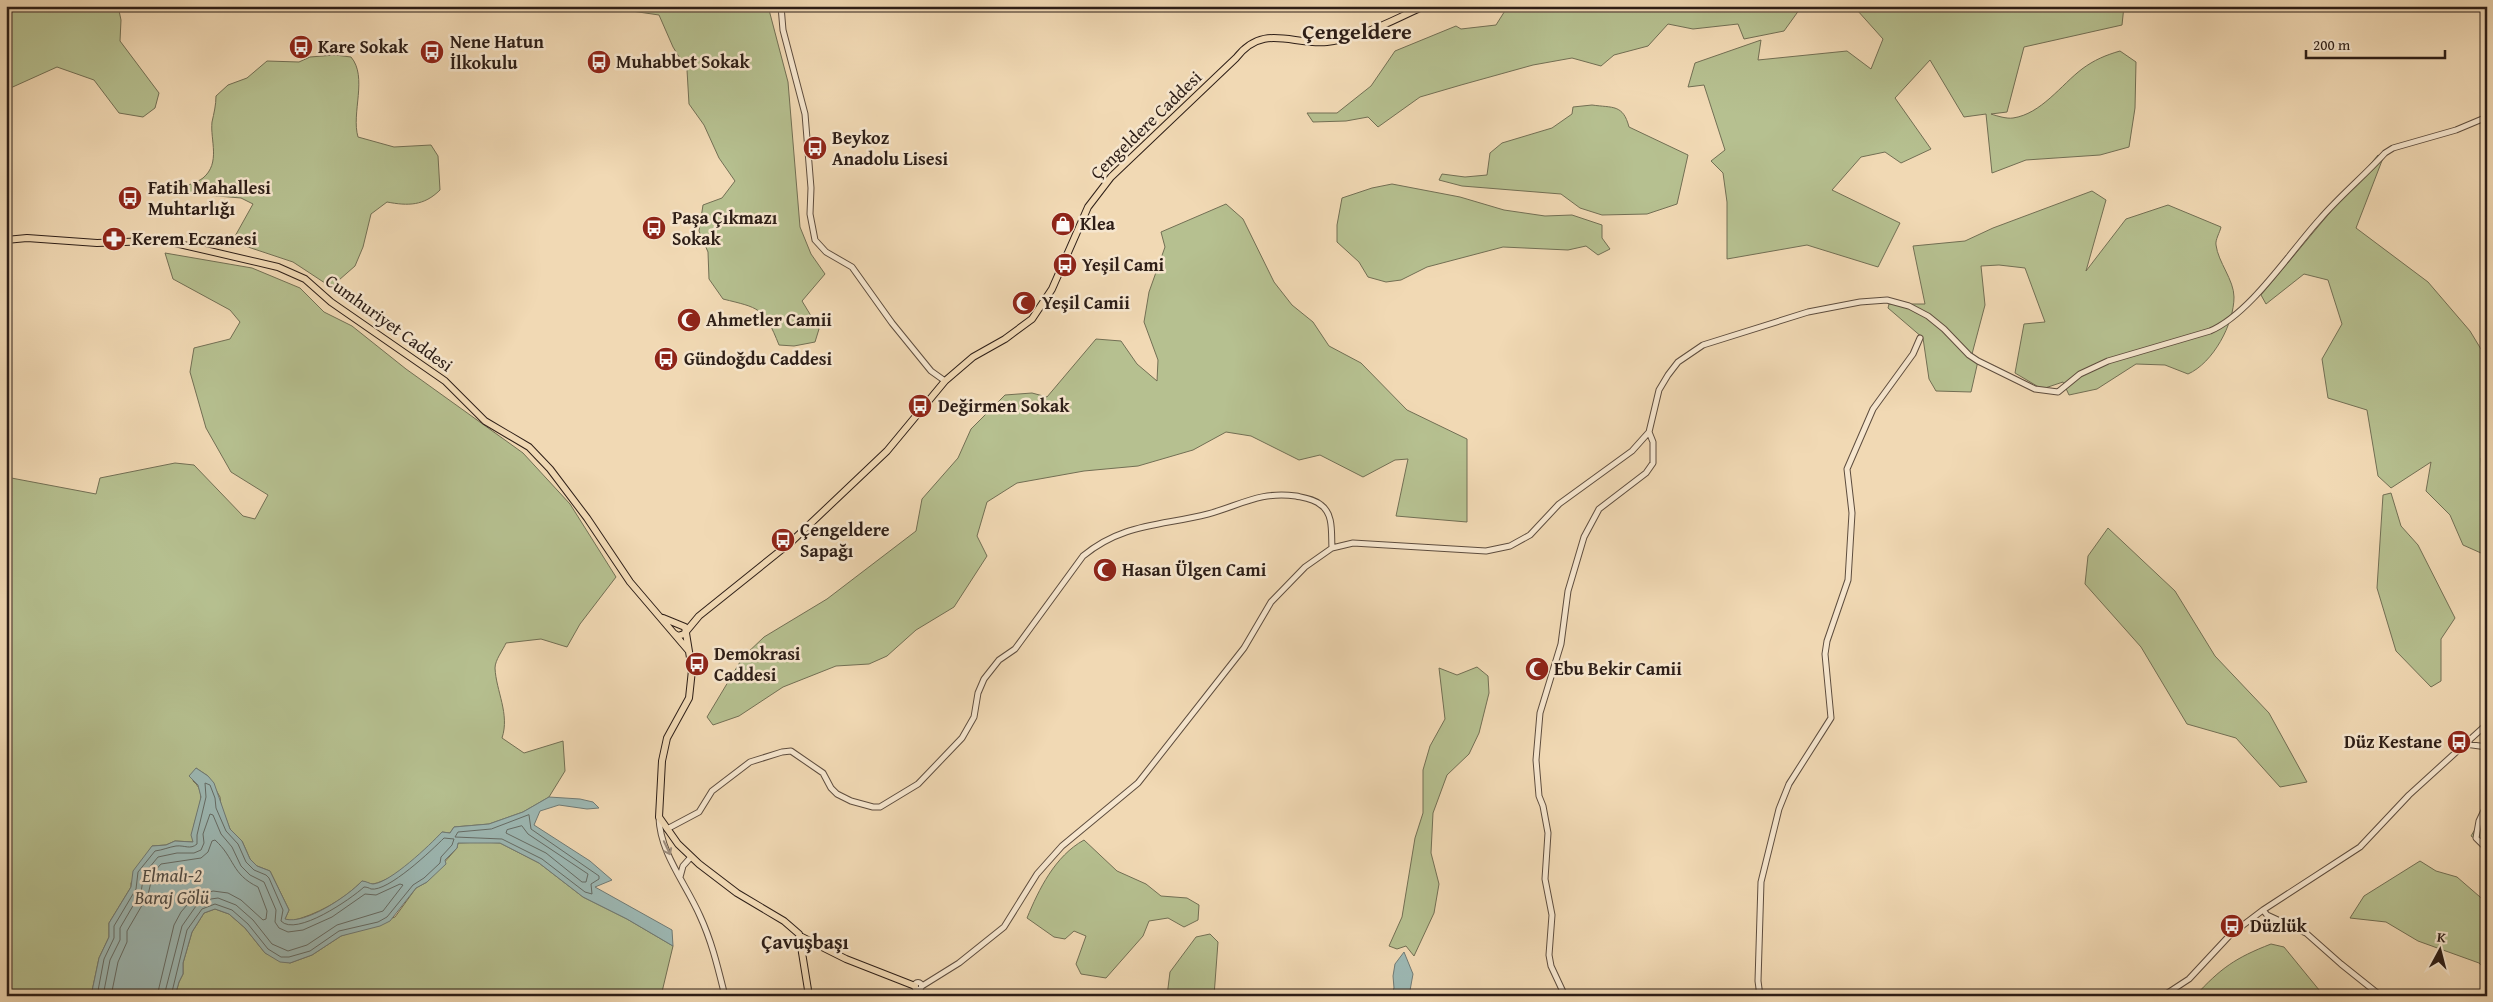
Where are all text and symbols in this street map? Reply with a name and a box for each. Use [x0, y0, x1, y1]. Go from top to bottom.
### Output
district label: Çengeldere [1302, 15, 1412, 47]
place label: Nene Hatun İlkokulu [450, 28, 544, 76]
scale bar [2306, 28, 2444, 60]
place label: Kare Sokak [318, 33, 409, 60]
bus stop icon: Kare Sokak [288, 34, 314, 60]
text: 200 m [2313, 34, 2351, 55]
bus stop icon: Nene Hatun İlkokulu [419, 39, 445, 65]
place label: Muhabbet Sokak [616, 48, 750, 75]
bus stop icon: Muhabbet Sokak [586, 49, 612, 75]
street label: Çengeldere Caddesi [1084, 64, 1208, 185]
place label: Beykoz Anadolu Lisesi [832, 124, 948, 172]
bus stop icon: Beykoz Anadolu Lisesi [802, 135, 828, 161]
place label: Fatih Mahallesi Muhtarlığı [148, 174, 271, 222]
bus stop icon: Fatih Mahallesi Muhtarlığı [117, 185, 143, 211]
place label: Paşa Çıkmazı Sokak [672, 204, 778, 252]
place label: Klea [1080, 210, 1116, 237]
shop icon: Klea [1050, 211, 1076, 237]
bus stop icon: Paşa Çıkmazı Sokak [641, 215, 667, 241]
place label: Kerem Eczanesi [132, 225, 257, 252]
pharmacy icon: Kerem Eczanesi [101, 226, 127, 252]
place label: Yeşil Cami [1082, 251, 1165, 278]
bus stop icon: Yeşil Cami [1052, 252, 1078, 278]
street label: Cumhuriyet Caddesi [320, 267, 459, 378]
place label: Yeşil Camii [1042, 289, 1130, 316]
mosque icon: Yeşil Camii [1011, 290, 1037, 316]
place label: Ahmetler Camii [706, 306, 832, 333]
mosque icon: Ahmetler Camii [676, 307, 702, 333]
place label: Gündoğdu Caddesi [684, 345, 833, 372]
bus stop icon: Gündoğdu Caddesi [653, 346, 679, 372]
place label: Değirmen Sokak [938, 392, 1070, 419]
bus stop icon: Değirmen Sokak [907, 393, 933, 419]
place label: Çengeldere Sapağı [800, 516, 890, 564]
bus stop icon: Çengeldere Sapağı [770, 527, 796, 553]
place label: Hasan Ülgen Cami [1122, 556, 1267, 583]
mosque icon: Hasan Ülgen Cami [1092, 557, 1118, 583]
place label: Demokrasi Caddesi [714, 640, 801, 688]
bus stop icon: Demokrasi Caddesi [684, 651, 710, 677]
place label: Ebu Bekir Camii [1554, 655, 1682, 682]
mosque icon: Ebu Bekir Camii [1524, 656, 1550, 682]
place label: Düz Kestane [2344, 728, 2442, 755]
bus stop icon: Düz Kestane [2446, 729, 2472, 755]
one-way arrow [662, 840, 672, 855]
water label: Elmalı-2 Baraj Gölü [134, 861, 210, 911]
place label: Düzlük [2250, 912, 2308, 939]
bus stop icon: Düzlük [2219, 913, 2245, 939]
north arrow [2416, 924, 2466, 974]
district label: Çavuşbaşı [761, 927, 849, 956]
text: K [2436, 927, 2447, 948]

